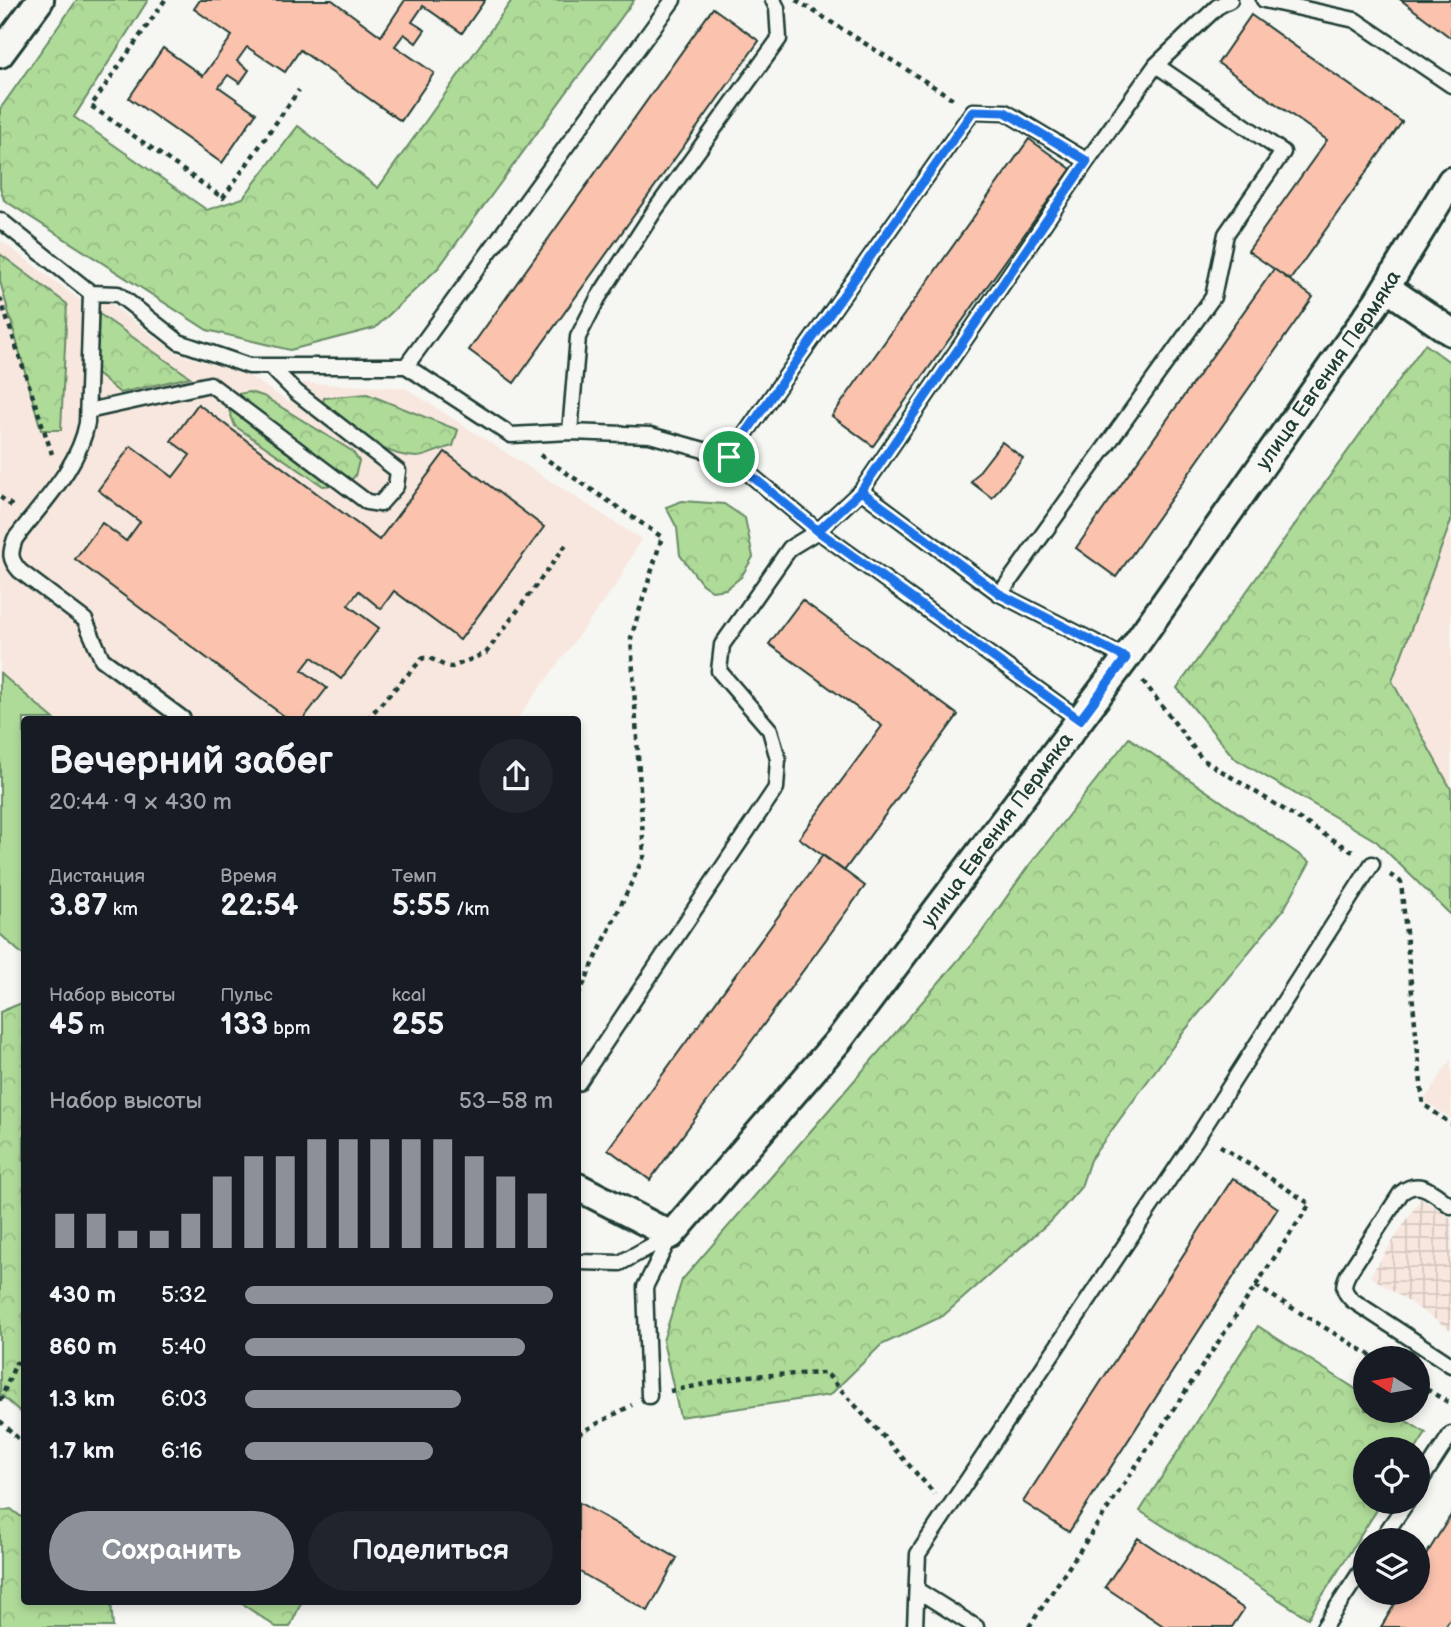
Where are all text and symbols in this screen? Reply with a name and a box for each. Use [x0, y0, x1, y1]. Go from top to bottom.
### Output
street label: улица Евгения Пермяка [1250, 265, 1406, 474]
pin [699, 427, 759, 487]
icon: arrive [710, 438, 748, 476]
street label: улица Евгения Пермяка [916, 727, 1079, 932]
text: Вечерний забег [49, 739, 333, 784]
button: share [479, 739, 553, 813]
text: 20:44 · 9 × 430 m [49, 788, 232, 816]
text: Дистанция [49, 865, 145, 888]
text: Время [220, 865, 277, 888]
text: Темп [392, 865, 437, 888]
text: 3.87 [49, 888, 108, 924]
text: 22:54 [220, 888, 298, 924]
text: 5:55 [392, 888, 451, 924]
text: km [108, 898, 138, 921]
text: /km [451, 898, 490, 921]
text: Набор высоты [49, 984, 175, 1007]
text: Пульс [220, 984, 273, 1007]
text: kcal [392, 984, 426, 1007]
text: 45 [49, 1007, 84, 1043]
text: 133 [220, 1007, 268, 1043]
text: 255 [392, 1007, 444, 1043]
text: m [84, 1017, 105, 1040]
text: bpm [268, 1017, 311, 1040]
text: Набор высоты [49, 1087, 202, 1115]
text: 53–58 m [459, 1087, 553, 1115]
text: 430 m [49, 1281, 116, 1309]
text: 5:32 [161, 1281, 207, 1309]
text: 860 m [49, 1333, 117, 1361]
text: 5:40 [161, 1333, 206, 1361]
north arrow [1353, 1346, 1430, 1423]
map controls [1353, 1346, 1430, 1605]
text: 1.3 km [49, 1385, 115, 1413]
text: 6:03 [161, 1385, 207, 1413]
text: 1.7 km [49, 1437, 114, 1465]
text: 6:16 [161, 1437, 203, 1465]
button: locate [1353, 1437, 1430, 1514]
button: Сохранить [49, 1511, 294, 1591]
button: Поделиться [308, 1511, 553, 1591]
button: layers [1353, 1528, 1430, 1605]

